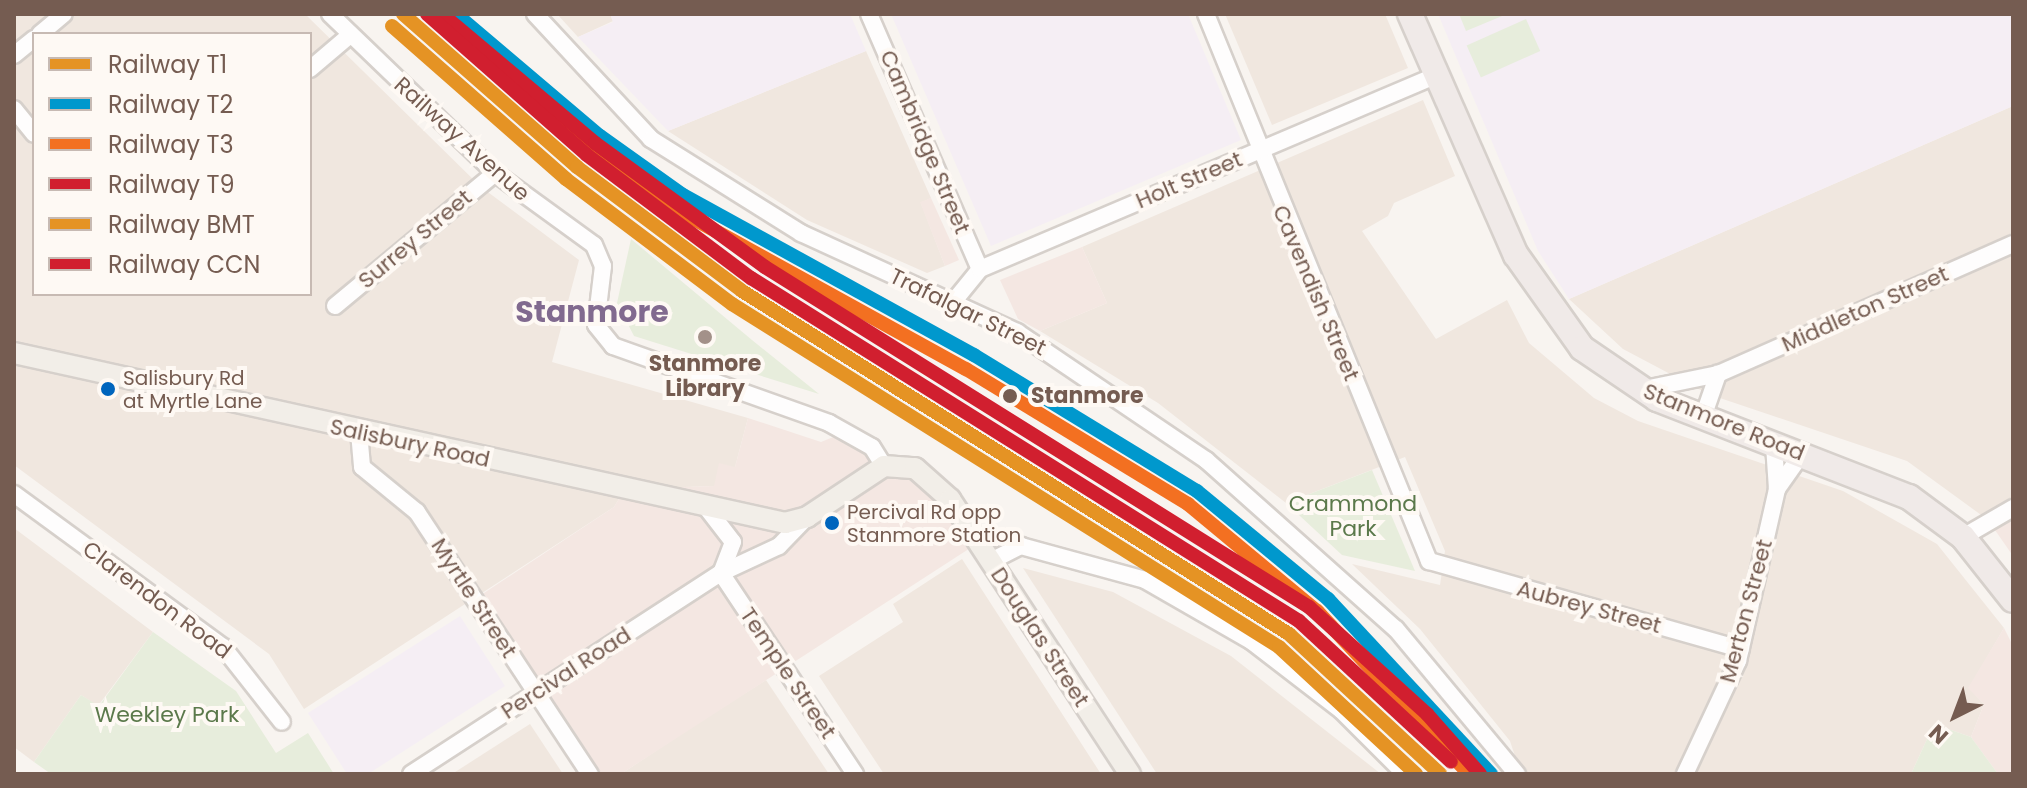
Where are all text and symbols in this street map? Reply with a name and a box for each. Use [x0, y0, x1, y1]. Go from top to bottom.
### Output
legend [32, 32, 312, 296]
street label: Cambridge Street [874, 46, 976, 238]
text: Railway T1 [108, 48, 227, 81]
street label: Railway Avenue [389, 71, 535, 207]
text: Railway T2 [108, 88, 233, 121]
text: Railway T3 [108, 128, 234, 161]
street label: Holt Street [1132, 146, 1246, 214]
text: Railway T9 [108, 168, 235, 201]
street label: Surrey Street [353, 184, 477, 294]
street label: Cavendish Street [1267, 201, 1365, 385]
text: Railway BMT [108, 208, 255, 241]
text: Railway CCN [108, 248, 260, 281]
street label: Middleton Street [1778, 260, 1952, 358]
street label: Trafalgar Street [885, 263, 1051, 361]
district label: Stanmore [515, 294, 669, 330]
marker: Stanmore Library [696, 328, 714, 346]
place label: Stanmore Library [649, 350, 761, 402]
place label: Salisbury Rd at Myrtle Lane [123, 366, 262, 413]
street label: Stanmore Road [1640, 378, 1808, 466]
marker: Salisbury Rd at Myrtle Lane [100, 381, 116, 397]
marker: Stanmore [996, 382, 1024, 410]
place label: Stanmore [1031, 383, 1144, 409]
street label: Salisbury Road [328, 413, 492, 473]
park label: Crammond Park [1289, 490, 1417, 542]
place label: Percival Rd opp Stanmore Station [847, 500, 1021, 547]
marker: Percival Rd opp Stanmore Station [824, 515, 840, 531]
street label: Myrtle Street [426, 533, 522, 663]
street label: Clarendon Road [77, 536, 237, 664]
street label: Merton Street [1714, 536, 1778, 686]
street label: Douglas Street [985, 562, 1095, 712]
street label: Aubrey Street [1514, 575, 1664, 639]
street label: Temple Street [734, 602, 842, 744]
street label: Percival Road [496, 621, 636, 725]
north arrow [1915, 676, 1995, 756]
park label: Weekley Park [95, 702, 239, 728]
text: N [1922, 717, 1955, 751]

